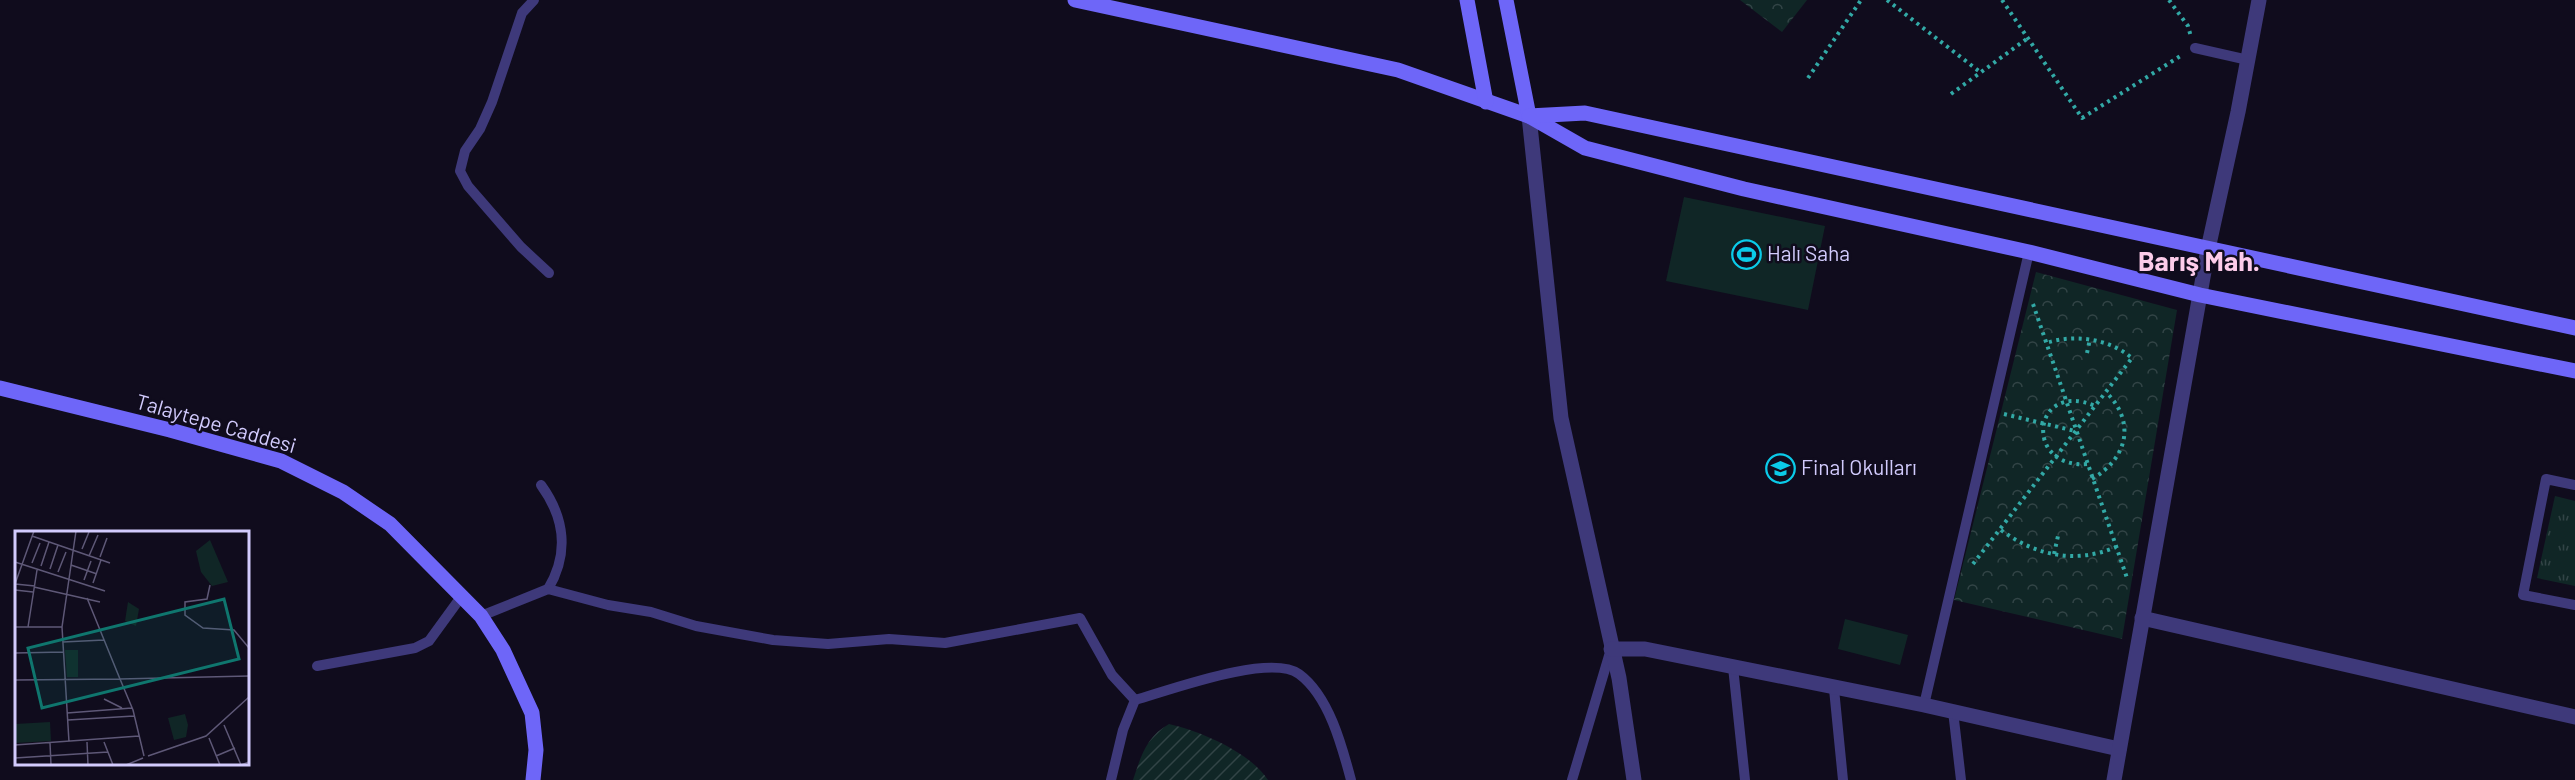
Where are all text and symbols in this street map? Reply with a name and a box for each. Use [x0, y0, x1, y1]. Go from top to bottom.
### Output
sports icon: Halı Saha [1730, 238, 1762, 270]
place label: Halı Saha [1767, 240, 1850, 265]
district label: Barış Mah. [2138, 244, 2260, 276]
street label: Talaytepe Caddesi [133, 388, 299, 457]
school or university icon: Final Okulları [1764, 452, 1796, 484]
place label: Final Okulları [1801, 454, 1917, 479]
inset map [15, 531, 249, 765]

